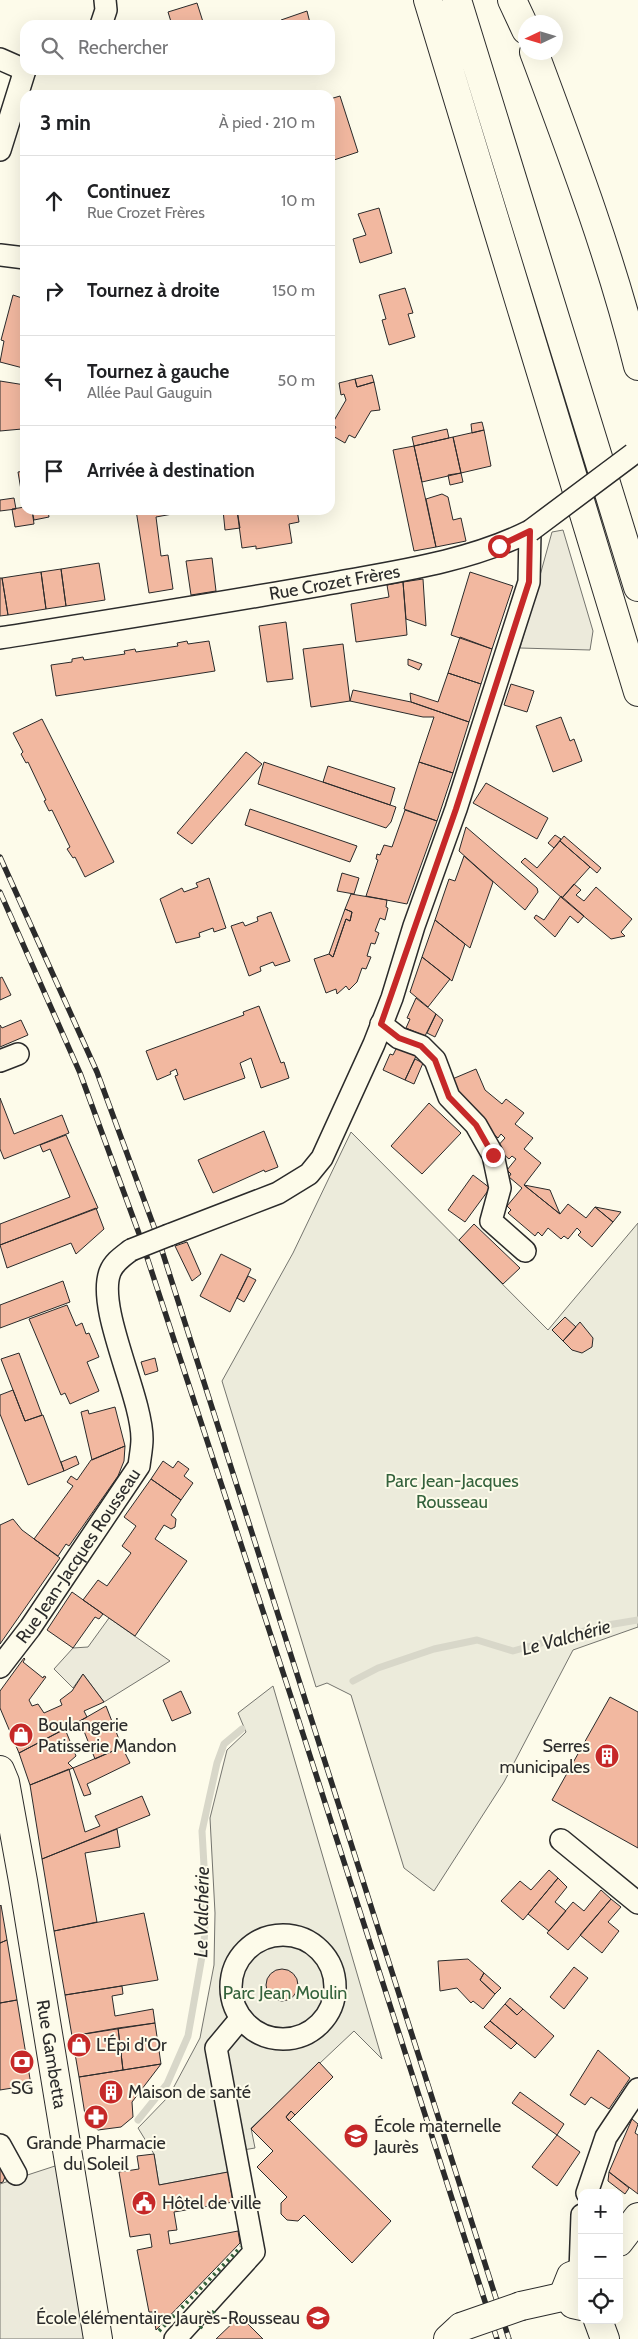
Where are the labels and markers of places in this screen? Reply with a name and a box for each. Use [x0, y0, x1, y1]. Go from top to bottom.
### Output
place label: Boulangerie Patisserie Mandon [38, 1714, 176, 1757]
shop icon: Boulangerie Patisserie Mandon [8, 1722, 34, 1748]
place label: Serres municipales [499, 1735, 590, 1778]
building icon: Serres municipales [594, 1743, 620, 1769]
shop icon: L'Épi d'Or [66, 2032, 92, 2058]
place label: L'Épi d'Or [96, 2034, 167, 2056]
bank icon: SG [9, 2049, 35, 2075]
place label: SG [11, 2077, 33, 2099]
building icon: Maison de santé [98, 2079, 124, 2105]
place label: Maison de santé [128, 2081, 251, 2103]
pharmacy icon: Grande Pharmacie du Soleil [83, 2104, 109, 2130]
place label: École maternelle Jaurès [373, 2115, 501, 2158]
school or university icon: École maternelle Jaurès [343, 2123, 369, 2149]
place label: Grande Pharmacie du Soleil [26, 2132, 166, 2175]
public building icon: Hôtel de ville [131, 2190, 157, 2216]
place label: Hôtel de ville [162, 2192, 261, 2214]
school or university icon: École élémentaire Jaurès-Rousseau [305, 2305, 331, 2331]
place label: École élémentaire Jaurès-Rousseau [36, 2307, 300, 2329]

